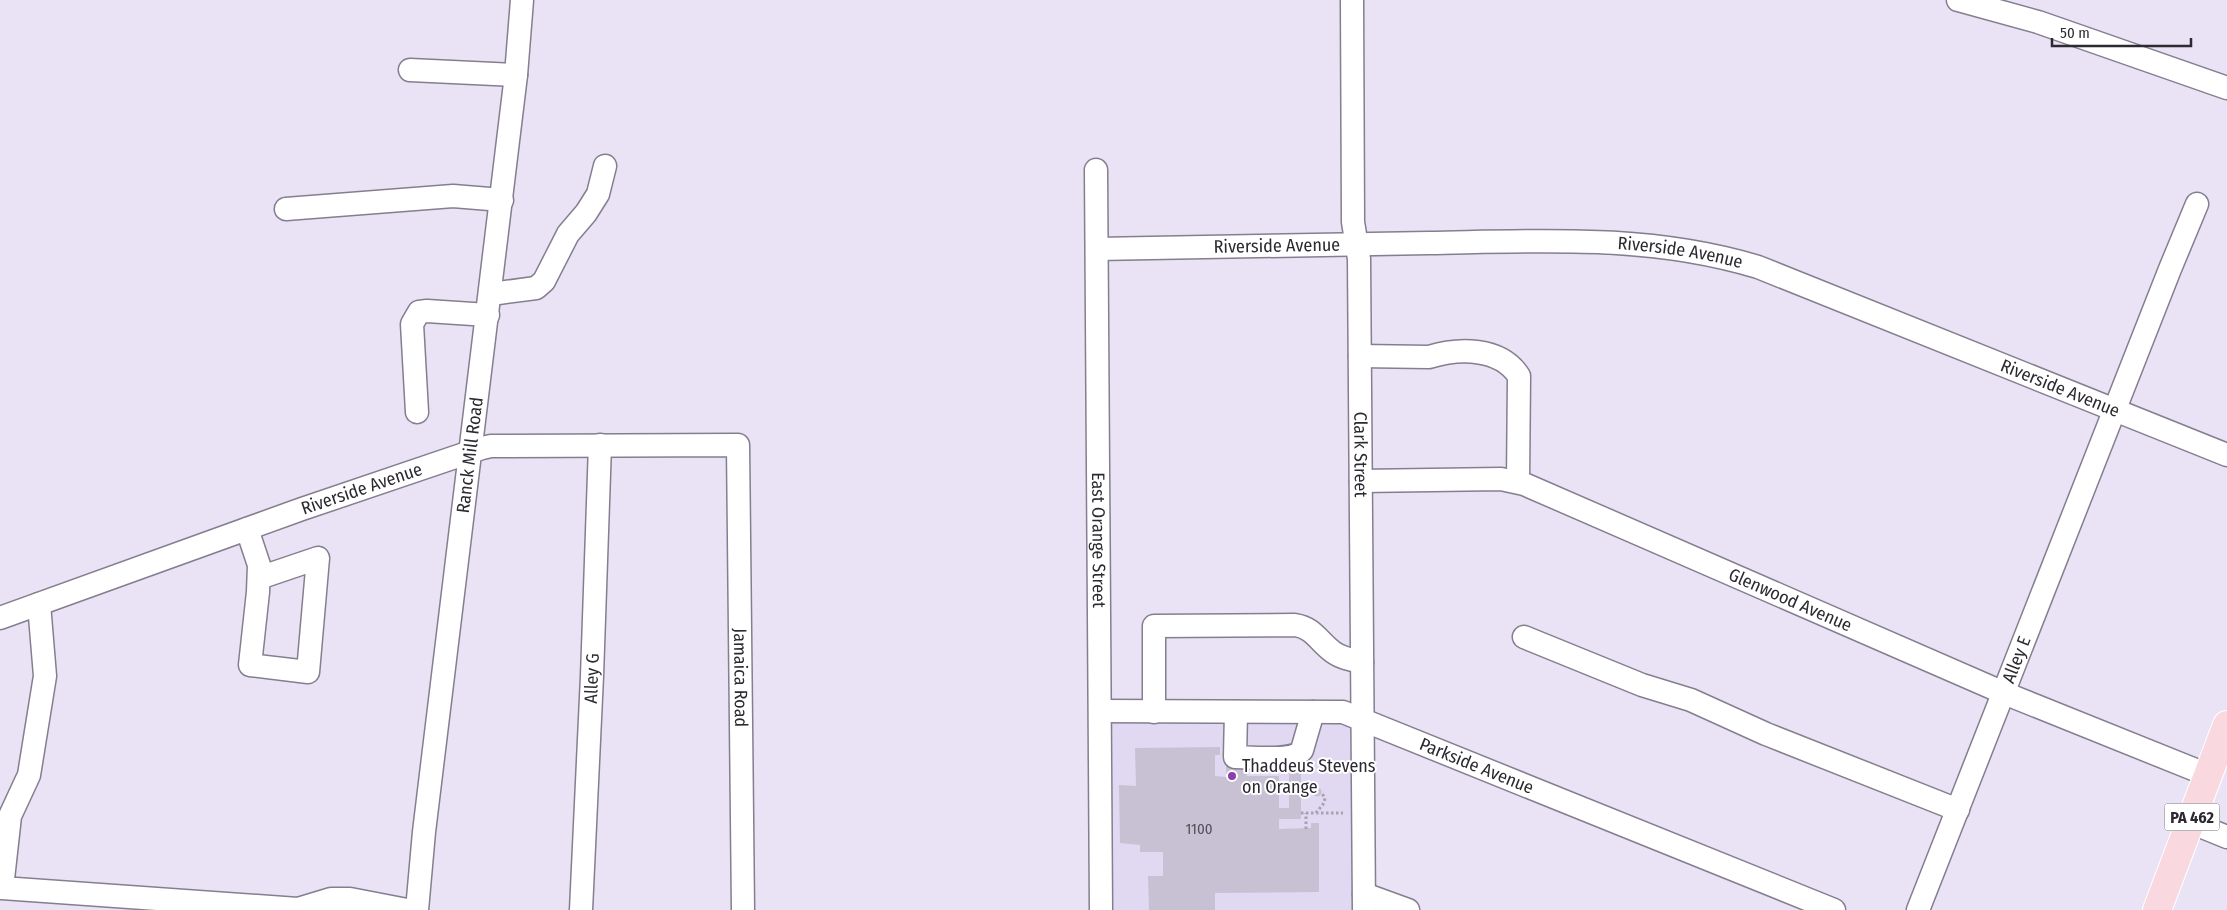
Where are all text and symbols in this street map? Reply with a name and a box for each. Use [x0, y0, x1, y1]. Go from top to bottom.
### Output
scale bar [2052, 15, 2191, 47]
text: 50 m [2060, 24, 2090, 42]
street label: Riverside Avenue [1617, 232, 1745, 273]
street label: Riverside Avenue [1213, 234, 1340, 258]
street label: Riverside Avenue [1997, 354, 2123, 422]
street label: Ranck Mill Road [452, 396, 488, 514]
street label: Clark Street [1349, 412, 1372, 498]
street label: Riverside Avenue [298, 458, 425, 520]
street label: East Orange Street [1087, 472, 1110, 608]
street label: Glenwood Avenue [1725, 563, 1855, 636]
street label: Jamaica Road [729, 628, 752, 727]
street label: Alley E [1997, 633, 2036, 686]
street label: Alley G [580, 653, 604, 704]
street label: Parkside Avenue [1416, 733, 1537, 799]
place label: Thaddeus Stevens on Orange [1242, 755, 1376, 798]
marker: Thaddeus Stevens on Orange [1226, 770, 1238, 782]
road number: PA 462 [2164, 804, 2220, 830]
house number: 1100 [1185, 820, 1213, 838]

